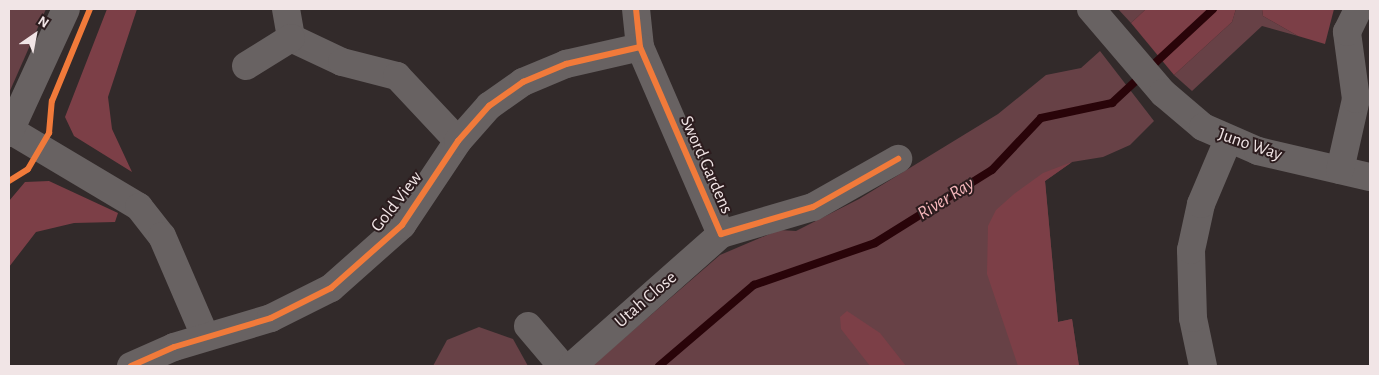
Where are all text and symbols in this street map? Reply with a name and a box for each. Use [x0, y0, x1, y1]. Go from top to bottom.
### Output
north arrow [10, 10, 60, 60]
text: N [35, 14, 51, 31]
street label: Sword Gardens [675, 113, 737, 217]
street label: Juno Way [1215, 124, 1285, 166]
street label: Gold View [367, 167, 427, 237]
water label: River Ray [913, 173, 979, 225]
street label: Utah Close [611, 267, 681, 333]

